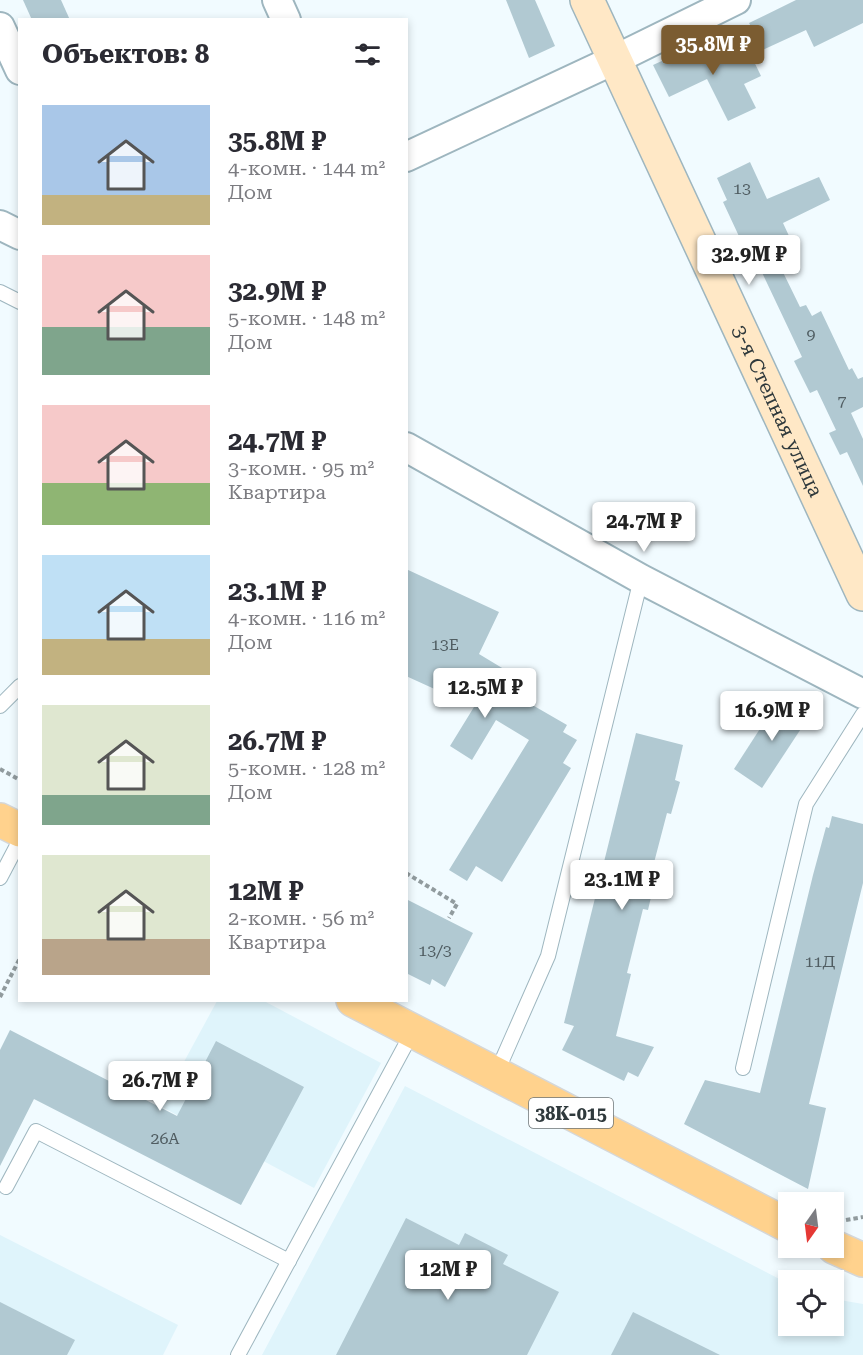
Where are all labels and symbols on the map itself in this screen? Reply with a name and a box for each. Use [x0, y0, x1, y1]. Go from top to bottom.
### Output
pin: 35.8M ₽ [658, 25, 768, 76]
house number: 13 [733, 179, 751, 198]
pin: 32.9M ₽ [694, 235, 804, 286]
street label: 3-я Степная улица [728, 321, 828, 501]
house number: 9 [807, 325, 816, 344]
house number: 7 [838, 391, 847, 410]
pin: 24.7M ₽ [589, 502, 699, 553]
house number: 13Е [431, 635, 459, 654]
pin: 12.5M ₽ [430, 668, 540, 719]
pin: 16.9M ₽ [717, 691, 827, 742]
pin: 23.1M ₽ [567, 860, 677, 911]
house number: 13/3 [418, 941, 452, 960]
house number: 11Д [805, 952, 836, 971]
pin: 26.7M ₽ [105, 1061, 215, 1112]
road number: 38К-015 [529, 1098, 613, 1128]
house number: 26А [150, 1129, 180, 1148]
north arrow [778, 1192, 844, 1258]
pin: 12M ₽ [406, 1250, 490, 1301]

